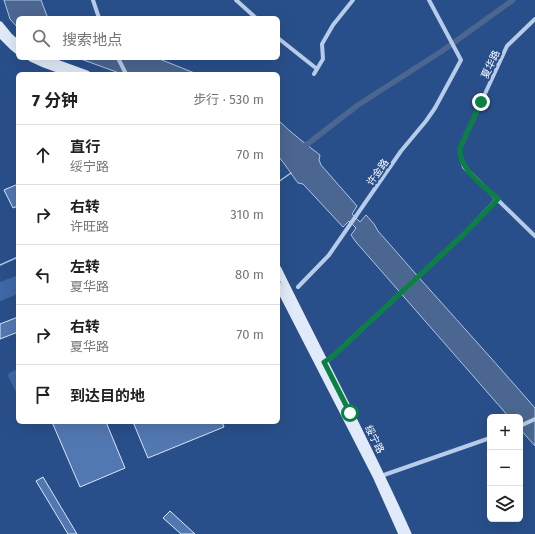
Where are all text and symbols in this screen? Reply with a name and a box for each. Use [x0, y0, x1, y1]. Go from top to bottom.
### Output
search box [16, 16, 280, 60]
icon: search [30, 27, 52, 49]
text: 搜索地点 [62, 31, 122, 49]
street label: 夏华路 [479, 48, 503, 81]
text: 7 分钟 [32, 90, 78, 111]
text: 步行 · 530 m [193, 92, 264, 107]
route end [472, 93, 490, 111]
text: 直行 [70, 138, 100, 156]
icon: ahead [32, 144, 54, 166]
text: 70 m [237, 147, 264, 162]
street label: 许金路 [364, 157, 391, 188]
text: 绥宁路 [70, 159, 109, 174]
text: 右转 [70, 198, 100, 216]
icon: right [32, 204, 54, 226]
text: 310 m [230, 207, 264, 222]
text: 许旺路 [70, 219, 109, 234]
text: 左转 [70, 258, 100, 276]
icon: left [32, 264, 54, 286]
text: 80 m [235, 267, 264, 282]
text: 夏华路 [70, 279, 109, 294]
text: 右转 [70, 318, 100, 336]
icon: right [32, 324, 54, 346]
text: 70 m [237, 327, 264, 342]
text: 夏华路 [70, 339, 109, 354]
icon: arrive [32, 384, 54, 406]
text: 到达目的地 [70, 387, 145, 405]
route start [341, 404, 359, 422]
map controls [487, 414, 523, 522]
button: + [487, 414, 523, 450]
street label: 绥宁路 [362, 423, 386, 456]
button: − [487, 450, 523, 486]
button: layers [487, 486, 523, 522]

